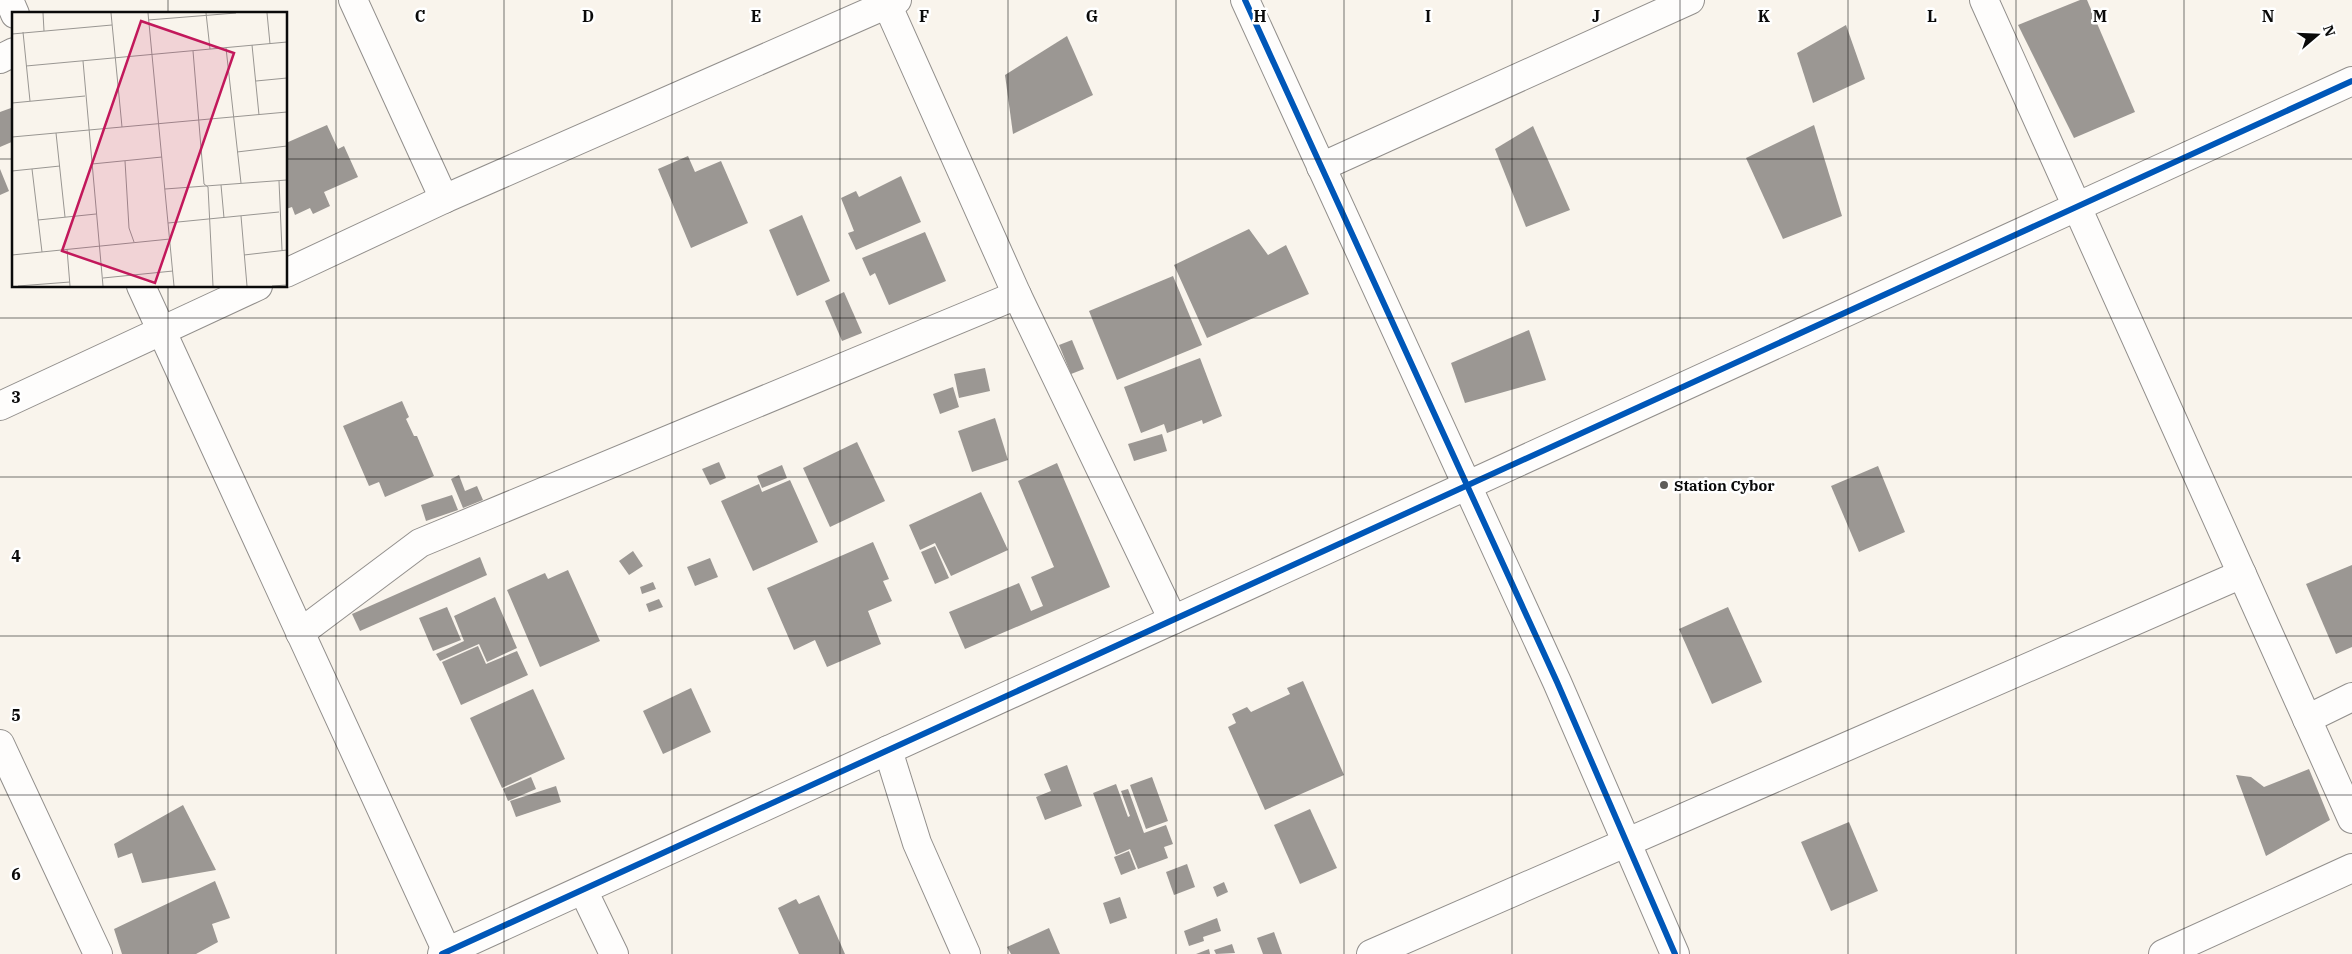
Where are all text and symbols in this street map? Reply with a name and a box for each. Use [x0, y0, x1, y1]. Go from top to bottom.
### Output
text: C [415, 6, 425, 26]
text: D [582, 6, 594, 26]
text: E [751, 6, 761, 26]
text: F [919, 6, 929, 26]
text: G [1086, 6, 1098, 26]
text: H [1254, 6, 1267, 26]
text: I [1425, 6, 1431, 26]
text: J [1592, 6, 1600, 26]
text: K [1758, 6, 1771, 26]
text: L [1927, 6, 1937, 26]
text: M [2093, 6, 2107, 26]
text: N [2262, 6, 2274, 26]
north arrow [2292, 10, 2342, 60]
inset map [12, 12, 288, 288]
text: N [2319, 23, 2340, 39]
text: 3 [11, 387, 21, 407]
place label: Station Cybor [1674, 476, 1775, 495]
marker: Station Cybor [1658, 479, 1670, 491]
text: 4 [11, 546, 21, 566]
text: 5 [11, 705, 21, 725]
text: 6 [11, 864, 21, 884]

